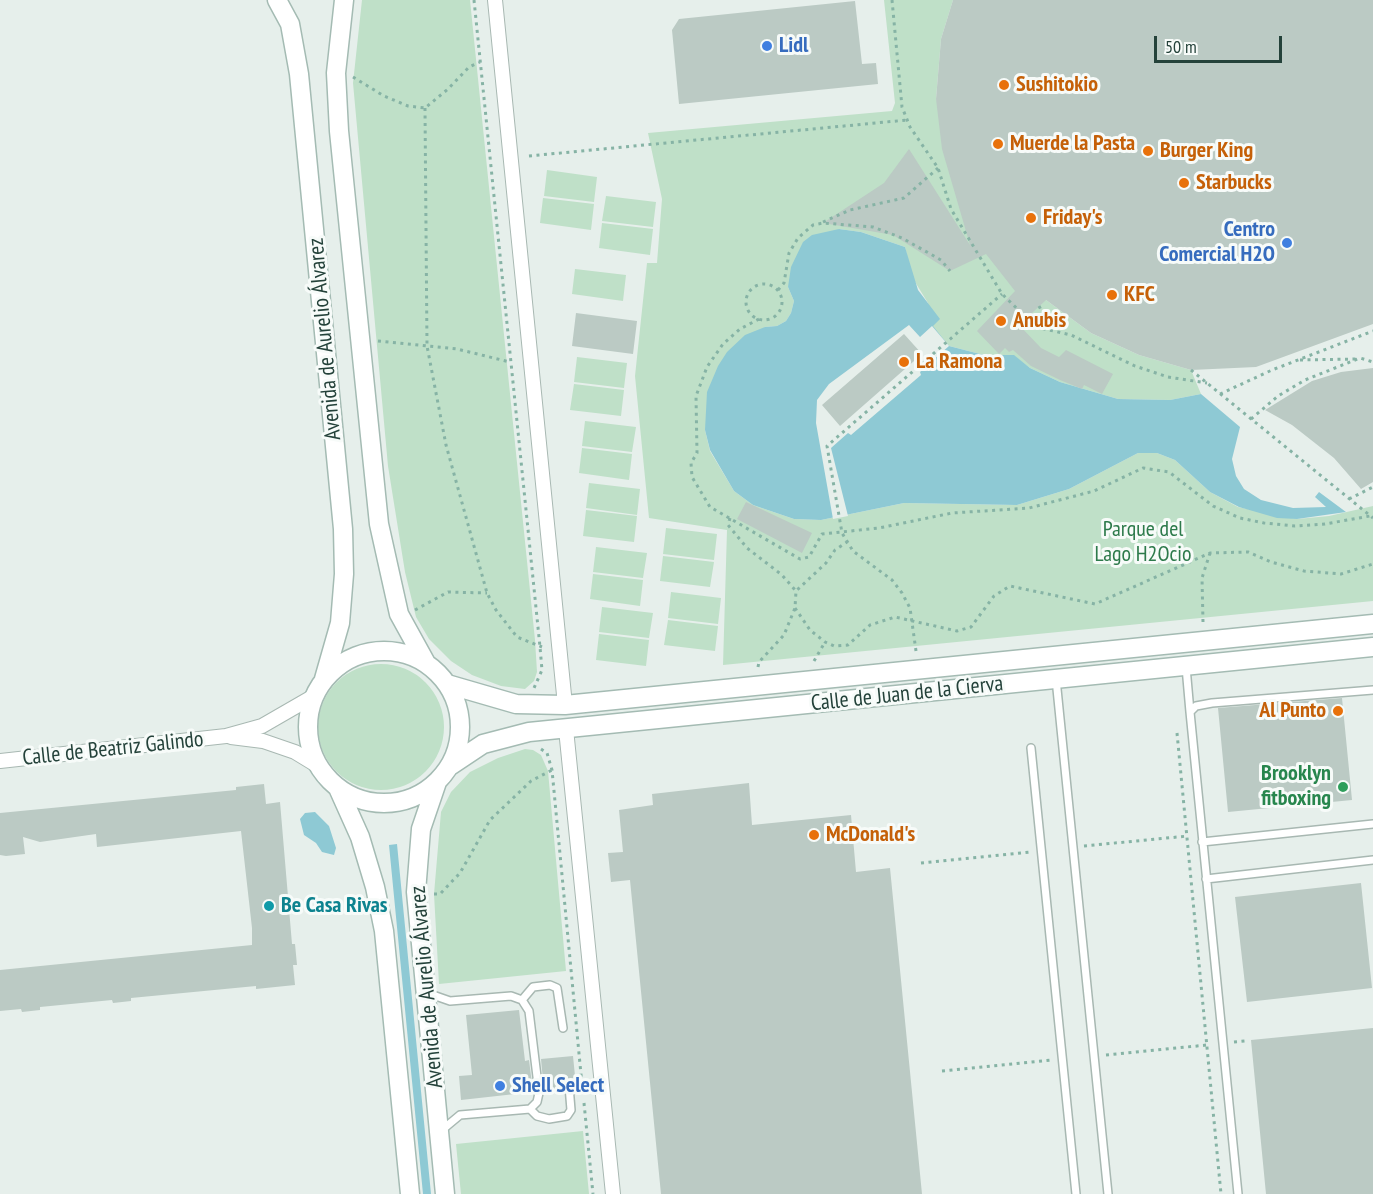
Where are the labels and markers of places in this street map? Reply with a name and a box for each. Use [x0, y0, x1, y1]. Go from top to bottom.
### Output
place label: Lidl [779, 33, 808, 59]
marker: Lidl [760, 39, 774, 53]
place label: Sushitokio [1016, 72, 1098, 98]
marker: Sushitokio [997, 78, 1011, 92]
place label: Muerde la Pasta [1010, 131, 1135, 157]
marker: Muerde la Pasta [991, 137, 1005, 151]
place label: Burger King [1160, 138, 1253, 164]
marker: Burger King [1141, 144, 1155, 158]
place label: Starbucks [1196, 170, 1272, 196]
marker: Starbucks [1177, 176, 1191, 190]
place label: Friday's [1043, 205, 1102, 231]
marker: Friday's [1024, 211, 1038, 225]
place label: Centro Comercial H2O [1159, 217, 1275, 268]
marker: Centro Comercial H2O [1280, 236, 1294, 250]
place label: KFC [1124, 282, 1155, 308]
marker: KFC [1105, 288, 1119, 302]
place label: Anubis [1013, 308, 1066, 334]
marker: Anubis [994, 314, 1008, 328]
place label: La Ramona [916, 349, 1002, 375]
marker: La Ramona [897, 355, 911, 369]
place label: Al Punto [1259, 698, 1326, 724]
marker: Al Punto [1331, 704, 1345, 718]
place label: Brooklyn fitboxing [1261, 761, 1331, 812]
marker: Brooklyn fitboxing [1336, 780, 1350, 794]
place label: McDonald's [826, 822, 915, 848]
marker: McDonald's [807, 828, 821, 842]
place label: Be Casa Rivas [281, 893, 388, 919]
marker: Be Casa Rivas [262, 899, 276, 913]
place label: Shell Select [512, 1073, 604, 1099]
marker: Shell Select [493, 1079, 507, 1093]

